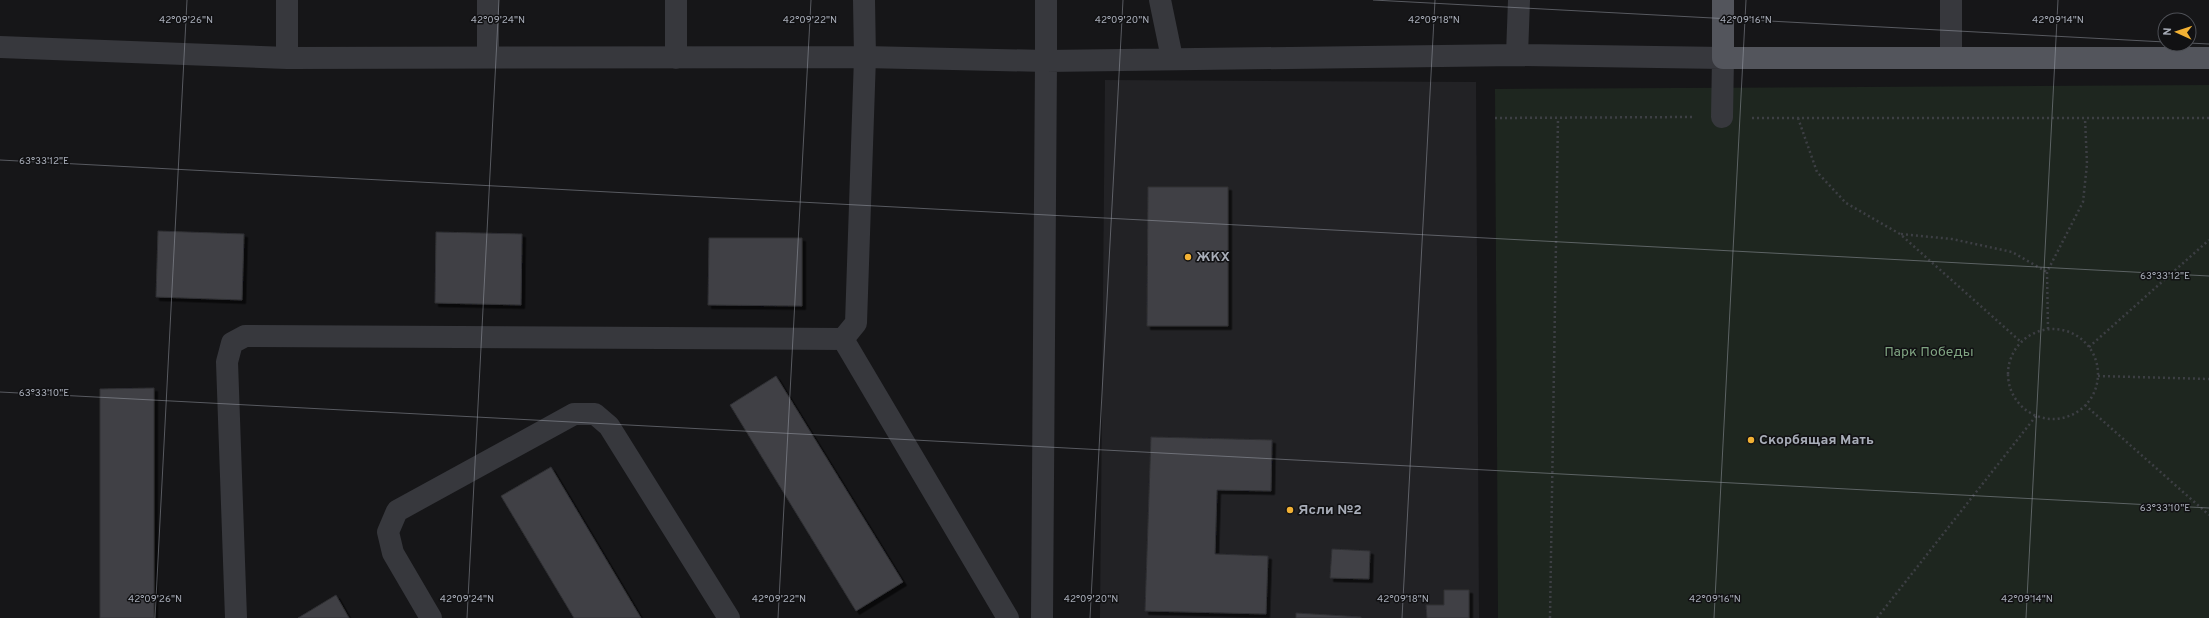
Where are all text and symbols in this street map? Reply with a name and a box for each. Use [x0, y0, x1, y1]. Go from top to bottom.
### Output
north arrow [2157, 12, 2197, 52]
text: 42°09'26"N [159, 14, 213, 27]
text: 42°09'24"N [471, 14, 525, 27]
text: 42°09'22"N [783, 14, 837, 27]
text: 42°09'20"N [1095, 14, 1149, 27]
text: 42°09'18"N [1408, 14, 1460, 27]
text: 42°09'16"N [1720, 14, 1772, 27]
text: 42°09'14"N [2032, 14, 2084, 27]
text: N [2161, 27, 2175, 36]
text: 63°33'12"E [19, 155, 69, 168]
place label: ЖКХ [1196, 249, 1230, 266]
marker: ЖКХ [1183, 252, 1193, 262]
text: 63°33'12"E [2140, 270, 2190, 283]
park label: Парк Победы [1884, 344, 1974, 361]
text: 63°33'10"E [19, 387, 69, 400]
place label: Скорбящая Мать [1759, 432, 1874, 449]
marker: Скорбящая Мать [1746, 435, 1756, 445]
place label: Ясли №2 [1298, 502, 1362, 519]
text: 63°33'10"E [2140, 502, 2190, 515]
marker: Ясли №2 [1285, 505, 1295, 515]
text: 42°09'26"N [128, 593, 182, 606]
text: 42°09'24"N [440, 593, 494, 606]
text: 42°09'22"N [752, 593, 806, 606]
text: 42°09'20"N [1064, 593, 1118, 606]
text: 42°09'18"N [1377, 593, 1429, 606]
text: 42°09'16"N [1689, 593, 1741, 606]
text: 42°09'14"N [2001, 593, 2053, 606]

